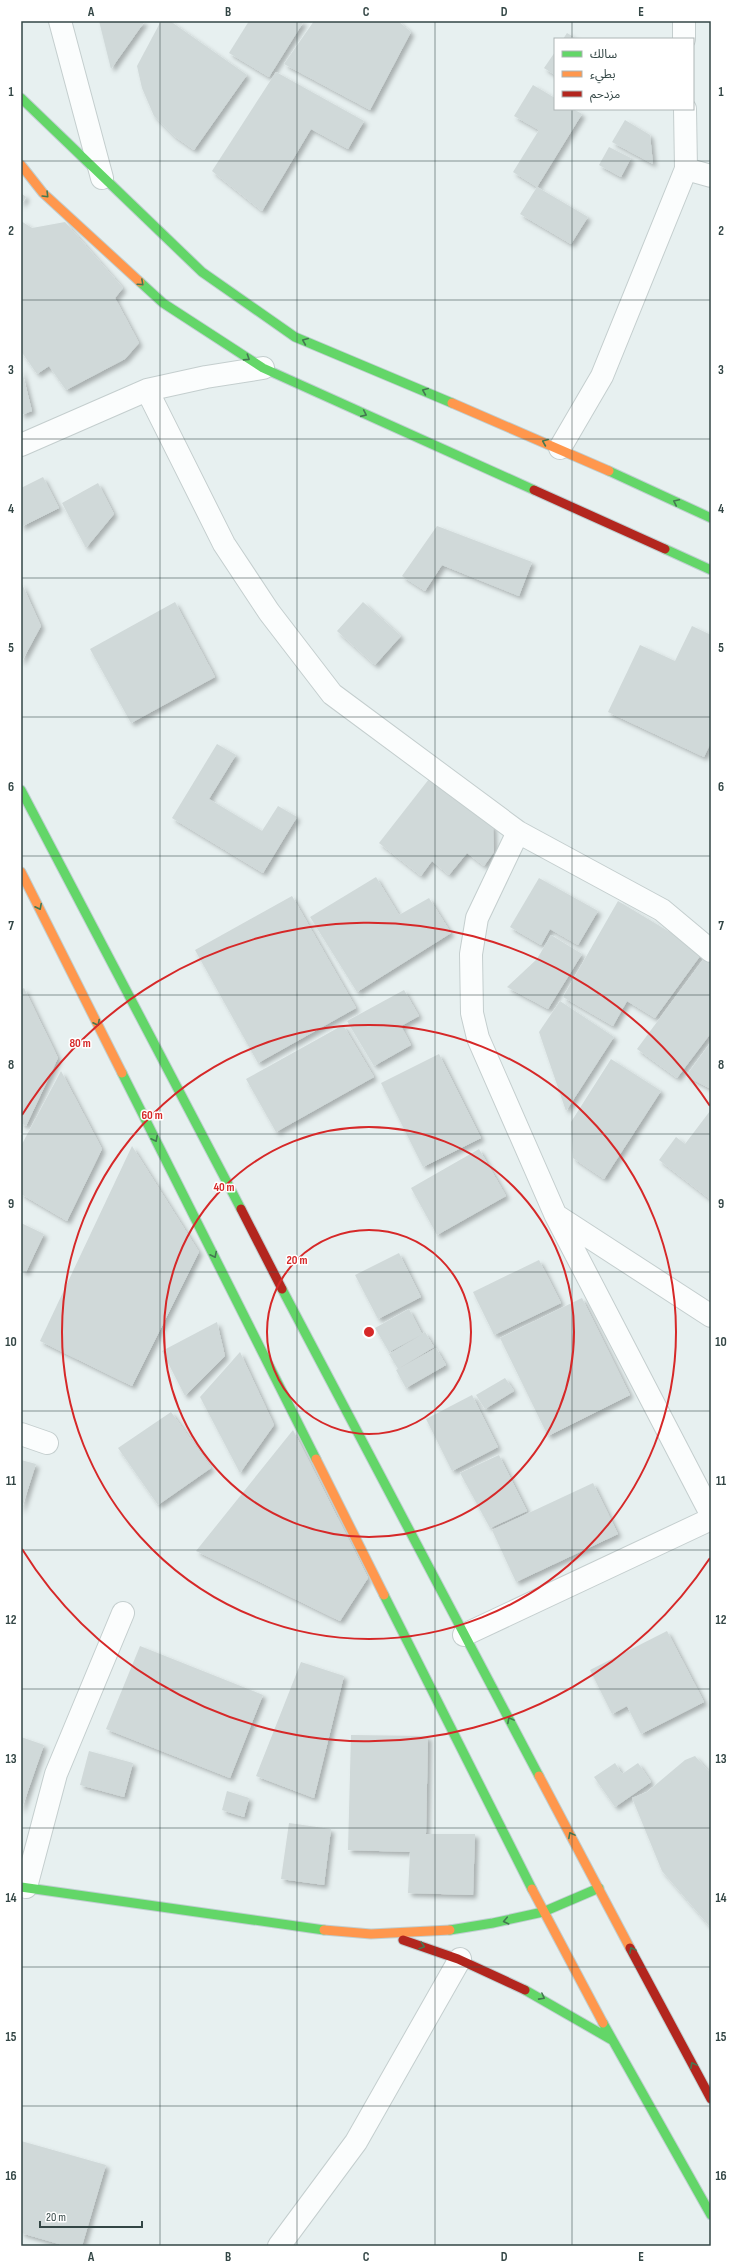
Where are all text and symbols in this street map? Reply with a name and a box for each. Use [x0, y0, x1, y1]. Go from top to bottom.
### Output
text: A [87, 4, 95, 20]
text: B [225, 4, 231, 20]
text: C [363, 4, 370, 20]
text: D [501, 4, 508, 20]
text: E [638, 4, 644, 20]
legend [554, 38, 694, 110]
text: سالك [590, 47, 617, 62]
text: بطيء [590, 67, 616, 84]
text: 1 [8, 84, 14, 100]
text: 1 [718, 84, 724, 100]
text: مزدحم [590, 87, 620, 103]
one-way arrow [41, 190, 49, 198]
text: 2 [8, 223, 14, 239]
text: 2 [718, 223, 724, 239]
one-way arrow [136, 278, 144, 286]
one-way arrow [302, 338, 310, 346]
one-way arrow [243, 353, 250, 361]
text: 3 [8, 362, 14, 378]
text: 3 [718, 362, 724, 378]
one-way arrow [422, 388, 429, 396]
one-way arrow [360, 409, 368, 417]
one-way arrow [541, 439, 549, 447]
one-way arrow [672, 499, 680, 507]
text: 4 [8, 501, 14, 517]
text: 4 [718, 501, 724, 517]
text: 5 [8, 640, 14, 656]
text: 5 [718, 640, 724, 656]
text: 6 [8, 779, 14, 795]
text: 6 [718, 779, 724, 795]
one-way arrow [34, 902, 41, 910]
text: 7 [8, 918, 14, 934]
text: 7 [718, 918, 724, 934]
one-way arrow [92, 1019, 100, 1026]
text: 80 m [69, 1036, 91, 1051]
text: 8 [8, 1057, 14, 1073]
text: 8 [718, 1057, 724, 1073]
text: 60 m [141, 1108, 163, 1123]
one-way arrow [150, 1135, 158, 1142]
text: 40 m [213, 1180, 235, 1195]
text: 9 [8, 1196, 14, 1212]
text: 9 [718, 1196, 724, 1212]
one-way arrow [209, 1251, 216, 1258]
text: 20 m [287, 1253, 307, 1268]
centre of rings [362, 1325, 376, 1339]
text: 10 [5, 1334, 17, 1350]
text: 10 [715, 1334, 727, 1350]
text: 11 [6, 1473, 16, 1489]
text: 11 [716, 1473, 726, 1489]
text: 12 [6, 1612, 17, 1628]
text: 12 [716, 1612, 727, 1628]
one-way arrow [507, 1717, 514, 1724]
text: 13 [6, 1751, 17, 1767]
text: 13 [716, 1751, 727, 1767]
one-way arrow [568, 1832, 575, 1839]
text: 14 [5, 1890, 17, 1906]
text: 14 [715, 1890, 727, 1906]
one-way arrow [502, 1917, 509, 1925]
one-way arrow [419, 1941, 426, 1950]
one-way arrow [629, 1947, 637, 1954]
one-way arrow [537, 1993, 545, 2000]
text: 15 [6, 2029, 17, 2045]
text: 15 [716, 2029, 727, 2045]
one-way arrow [690, 2061, 697, 2069]
text: 16 [5, 2168, 17, 2184]
text: 16 [715, 2168, 727, 2184]
scale bar [40, 2203, 142, 2229]
text: 20 m [46, 2210, 66, 2225]
text: A [87, 2249, 95, 2265]
text: B [225, 2249, 231, 2265]
text: C [363, 2249, 370, 2265]
text: D [501, 2249, 508, 2265]
text: E [638, 2249, 644, 2265]

